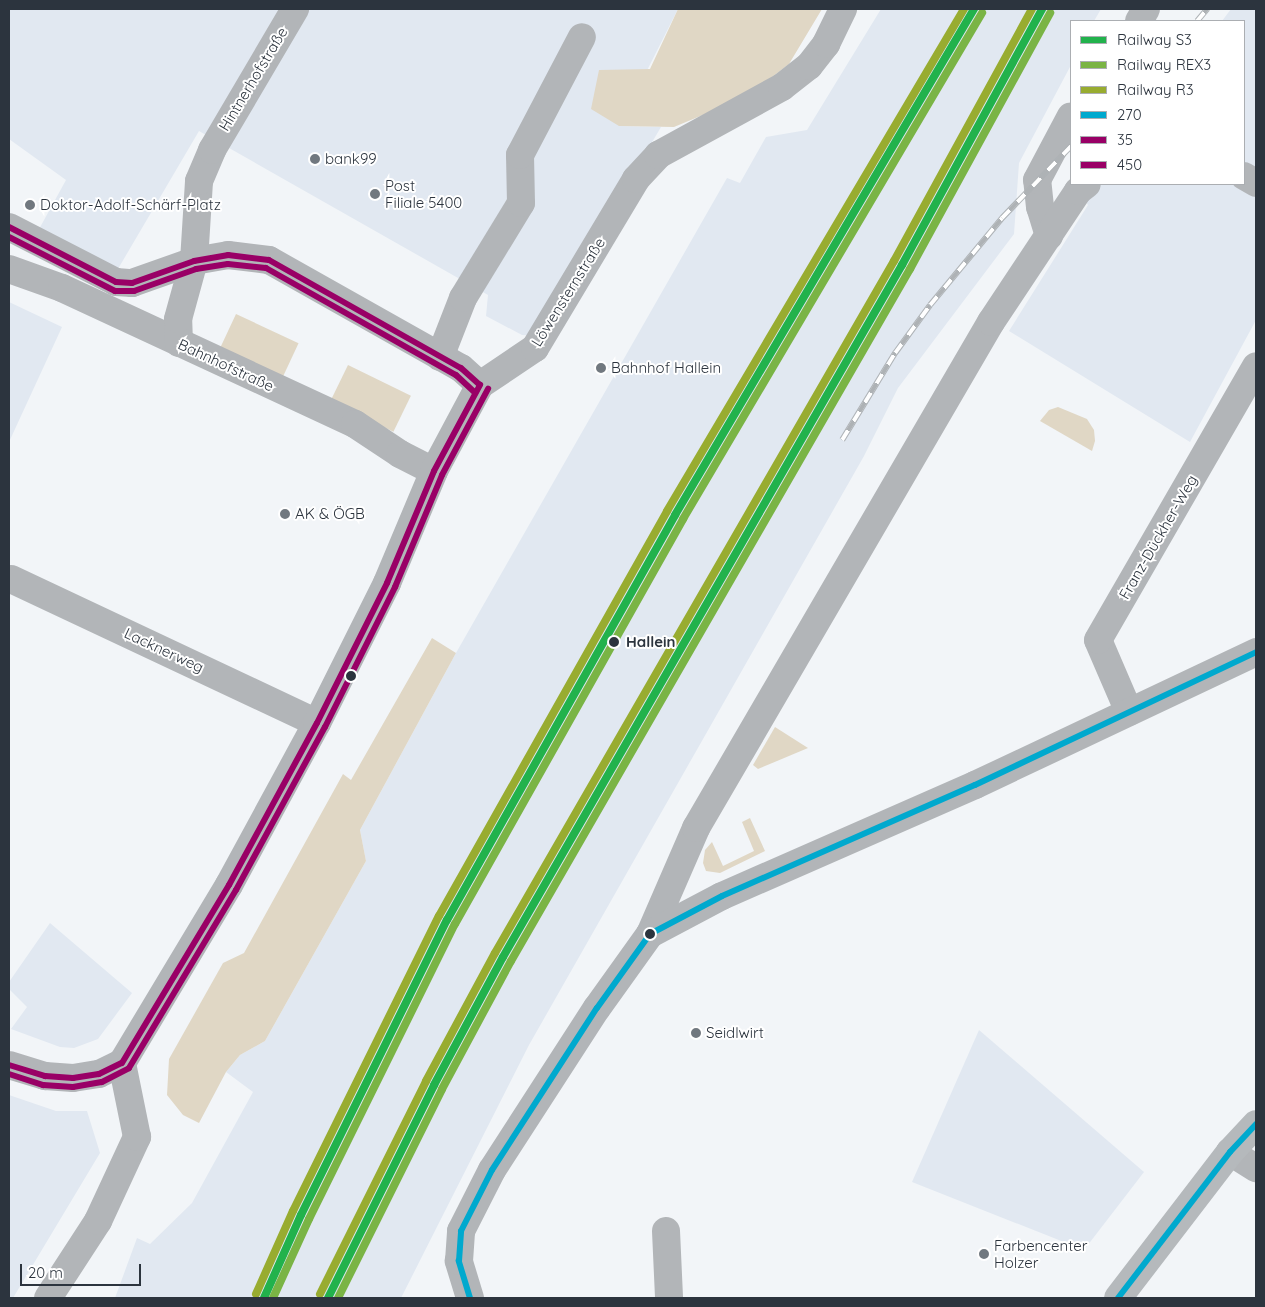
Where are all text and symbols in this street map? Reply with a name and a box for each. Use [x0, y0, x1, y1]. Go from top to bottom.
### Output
legend [1070, 20, 1245, 185]
street label: Hintnerhofstraße [215, 24, 291, 134]
text: Railway S3 [1117, 30, 1192, 49]
text: Railway REX3 [1117, 55, 1211, 74]
text: Railway R3 [1117, 80, 1194, 99]
text: 270 [1117, 105, 1142, 124]
text: 35 [1117, 130, 1133, 149]
place label: bank99 [325, 150, 377, 168]
marker: bank99 [309, 153, 321, 165]
text: 450 [1117, 155, 1142, 174]
place label: Post Filiale 5400 [385, 176, 462, 211]
marker: Post Filiale 5400 [369, 188, 381, 200]
place label: Doktor-Adolf-Schärf-Platz [40, 196, 221, 214]
marker: Doktor-Adolf-Schärf-Platz [24, 199, 36, 211]
street label: Löwensternstraße [527, 234, 609, 350]
street label: Bahnhofstraße [175, 335, 277, 395]
place label: Bahnhof Hallein [611, 359, 721, 377]
marker: Bahnhof Hallein [595, 362, 607, 374]
street label: Franz-Dückher-Weg [1115, 472, 1201, 602]
place label: AK & ÖGB [295, 505, 365, 523]
marker: AK & ÖGB [279, 508, 291, 520]
street label: Lacknerweg [121, 624, 207, 676]
marker: Hallein [605, 633, 623, 651]
place label: Hallein [626, 633, 675, 651]
unlabelled marker [346, 671, 356, 681]
unlabelled marker [645, 929, 655, 939]
place label: Seidlwirt [706, 1024, 764, 1042]
marker: Seidlwirt [690, 1027, 702, 1039]
place label: Farbencenter Holzer [994, 1236, 1087, 1271]
marker: Farbencenter Holzer [978, 1248, 990, 1260]
scale bar [22, 1254, 144, 1286]
text: 20 m [28, 1263, 63, 1282]

